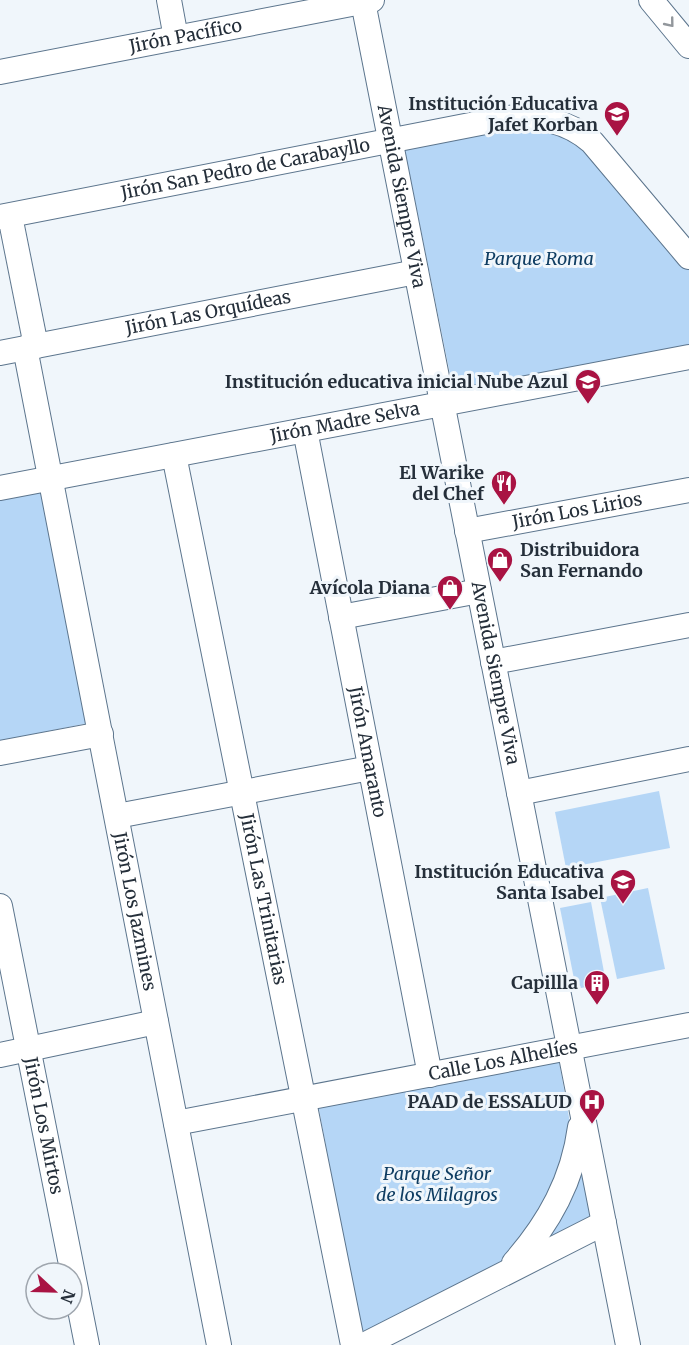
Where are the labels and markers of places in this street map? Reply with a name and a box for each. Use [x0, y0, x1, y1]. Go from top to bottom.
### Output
place label: Institución Educativa Jafet Korban [408, 92, 598, 136]
school or university icon: Institución Educativa Jafet Korban [602, 99, 632, 137]
school or university icon: Institución educativa inicial Nube Azul [573, 367, 603, 405]
place label: Institución educativa inicial Nube Azul [225, 370, 568, 393]
place label: El Warike del Chef [399, 461, 485, 505]
restaurant icon: El Warike del Chef [489, 468, 519, 506]
place label: Distribuidora San Fernando [520, 538, 643, 582]
shop icon: Distribuidora San Fernando [485, 545, 515, 583]
shop icon: Avícola Diana [435, 573, 465, 611]
place label: Avícola Diana [309, 576, 430, 599]
place label: Institución Educativa Santa Isabel [414, 860, 604, 904]
school or university icon: Institución Educativa Santa Isabel [608, 867, 638, 905]
building icon: Capillla [582, 968, 612, 1006]
place label: Capillla [511, 971, 578, 994]
hospital icon: PAAD de ESSALUD [577, 1087, 607, 1125]
place label: PAAD de ESSALUD [407, 1090, 572, 1113]

